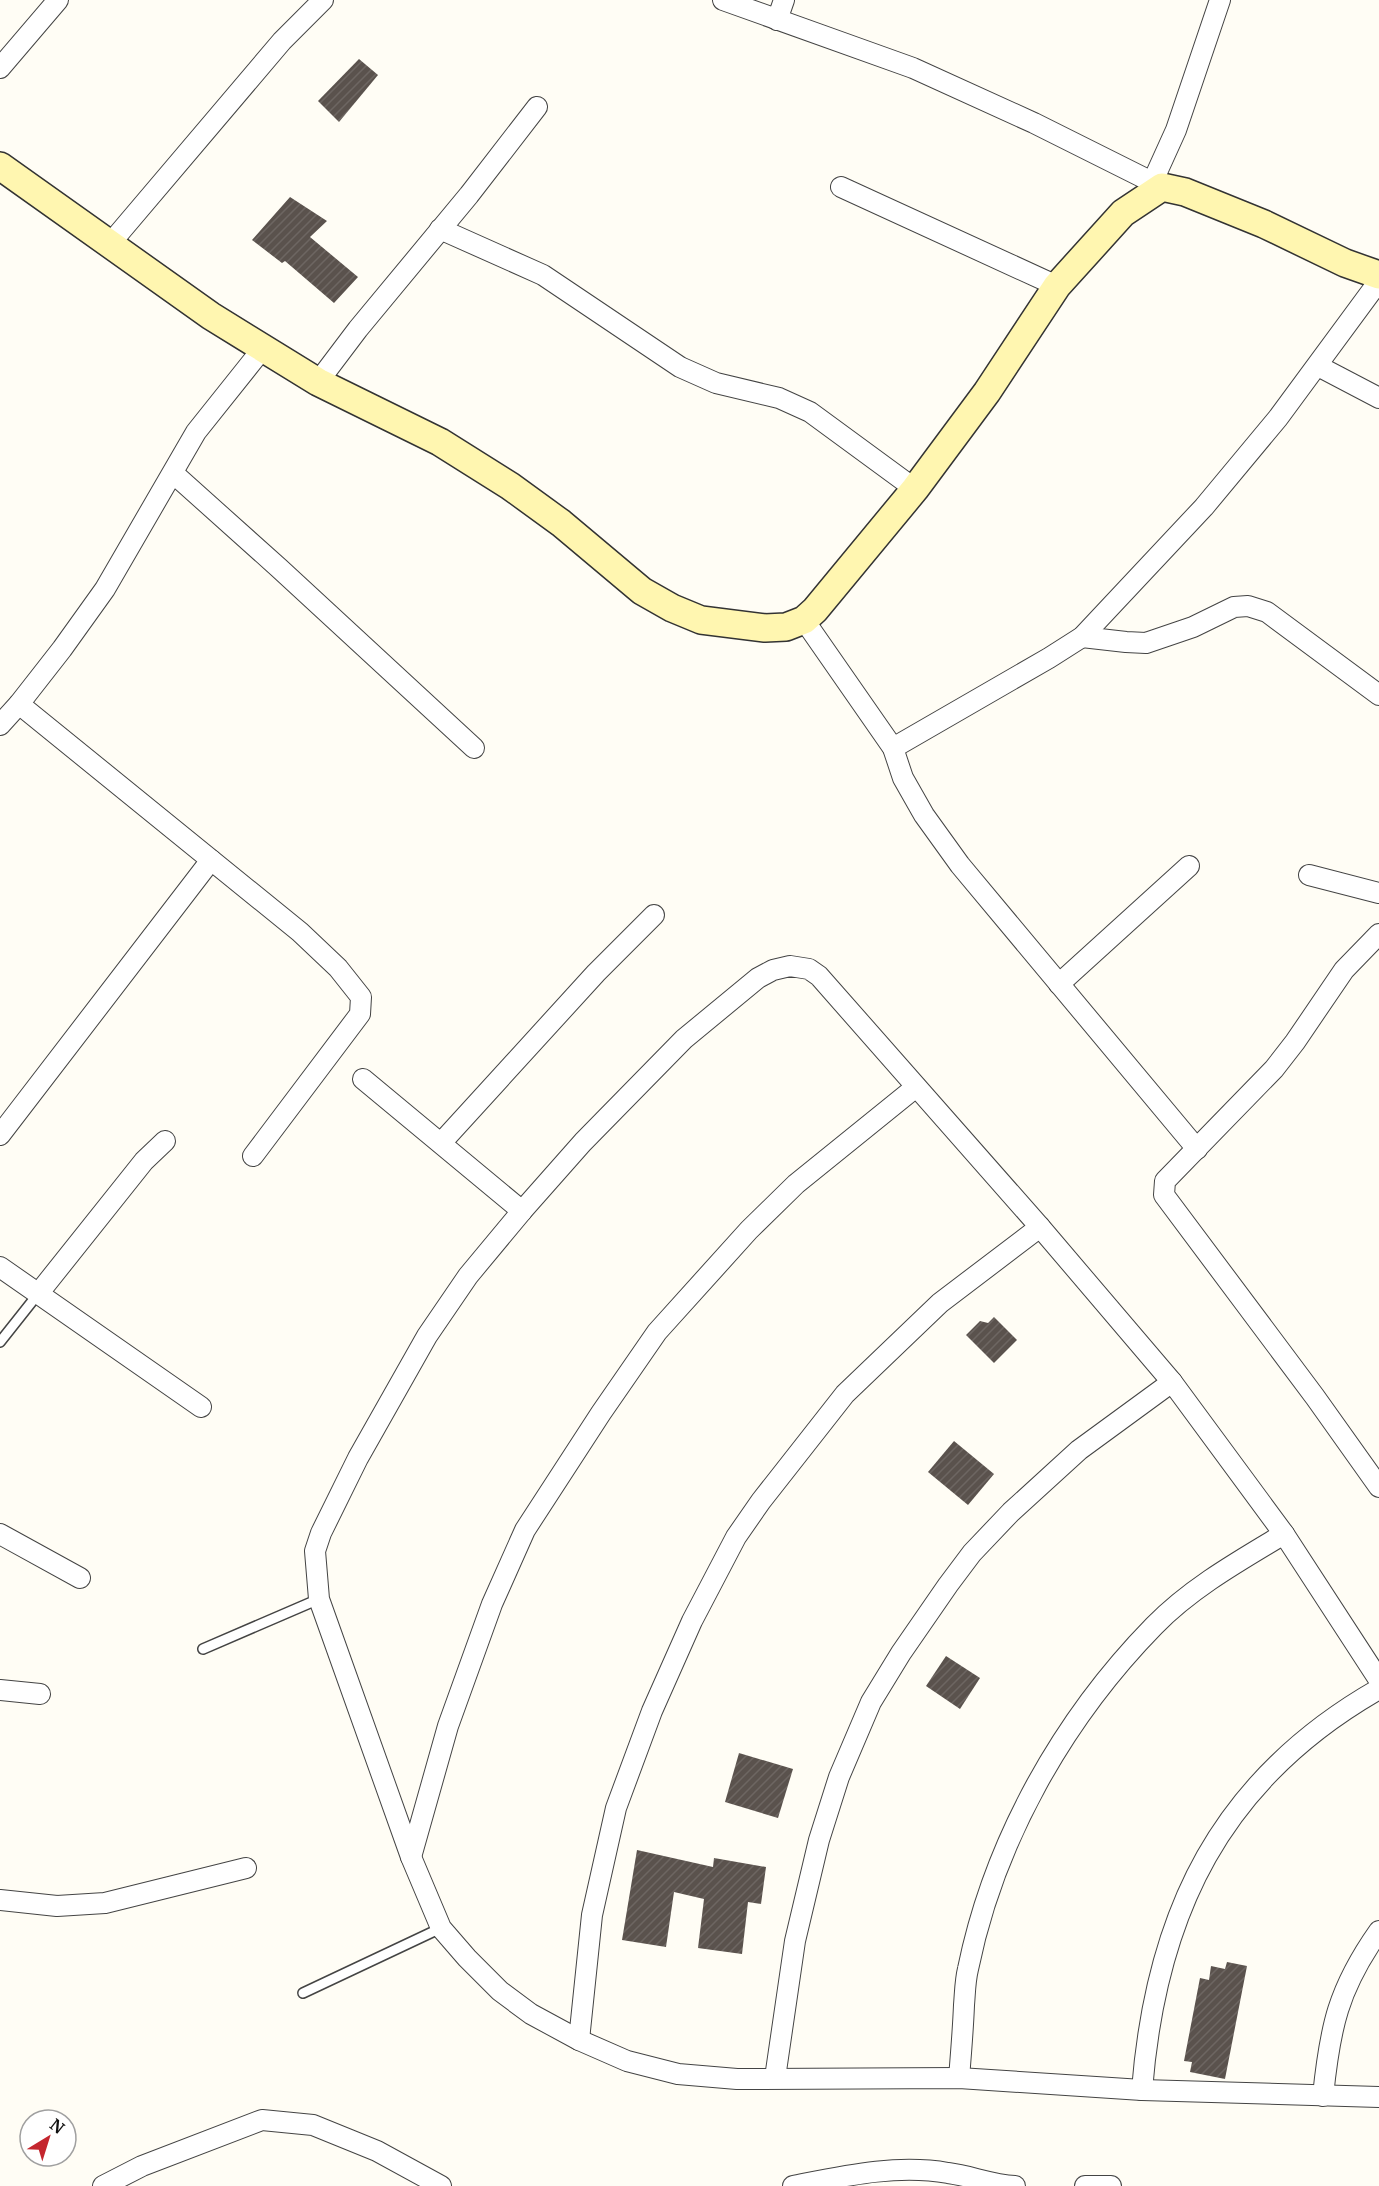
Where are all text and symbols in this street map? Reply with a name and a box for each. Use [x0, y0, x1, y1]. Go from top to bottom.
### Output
north arrow [18, 2108, 78, 2168]
text: N [46, 2114, 69, 2138]

